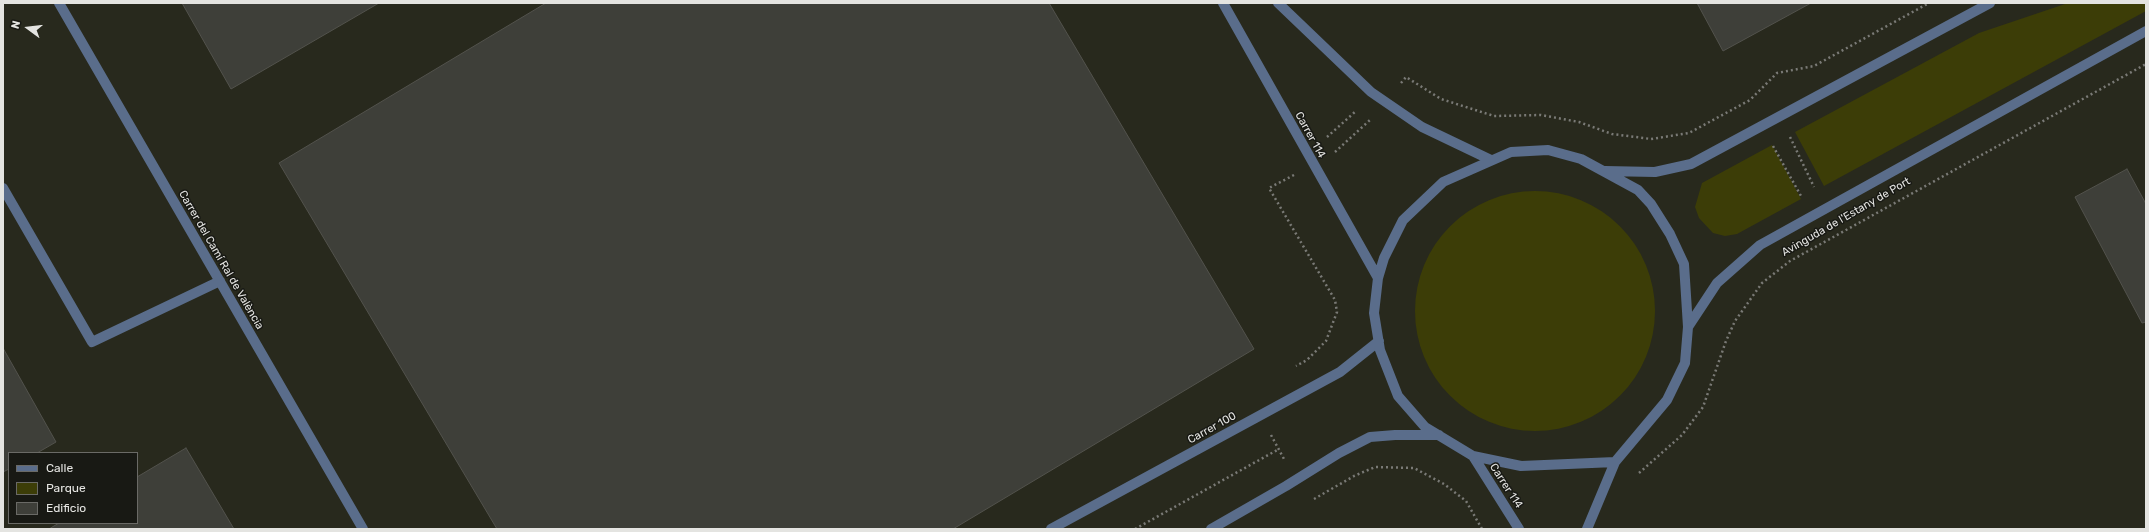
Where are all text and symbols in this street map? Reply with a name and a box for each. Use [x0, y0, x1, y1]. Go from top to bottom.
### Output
north arrow [8, 8, 48, 48]
text: N [9, 19, 23, 30]
street label: Carrer 114 [1292, 110, 1328, 160]
street label: Avinguda de l'Estany de Port [1779, 175, 1913, 259]
street label: Carrer del Camí Ral de València [176, 188, 266, 332]
street label: Carrer 100 [1185, 409, 1239, 447]
legend [8, 452, 138, 524]
text: Calle [46, 461, 73, 475]
street label: Carrer 114 [1487, 461, 1525, 511]
text: Parque [46, 481, 86, 495]
text: Edificio [46, 501, 86, 515]

